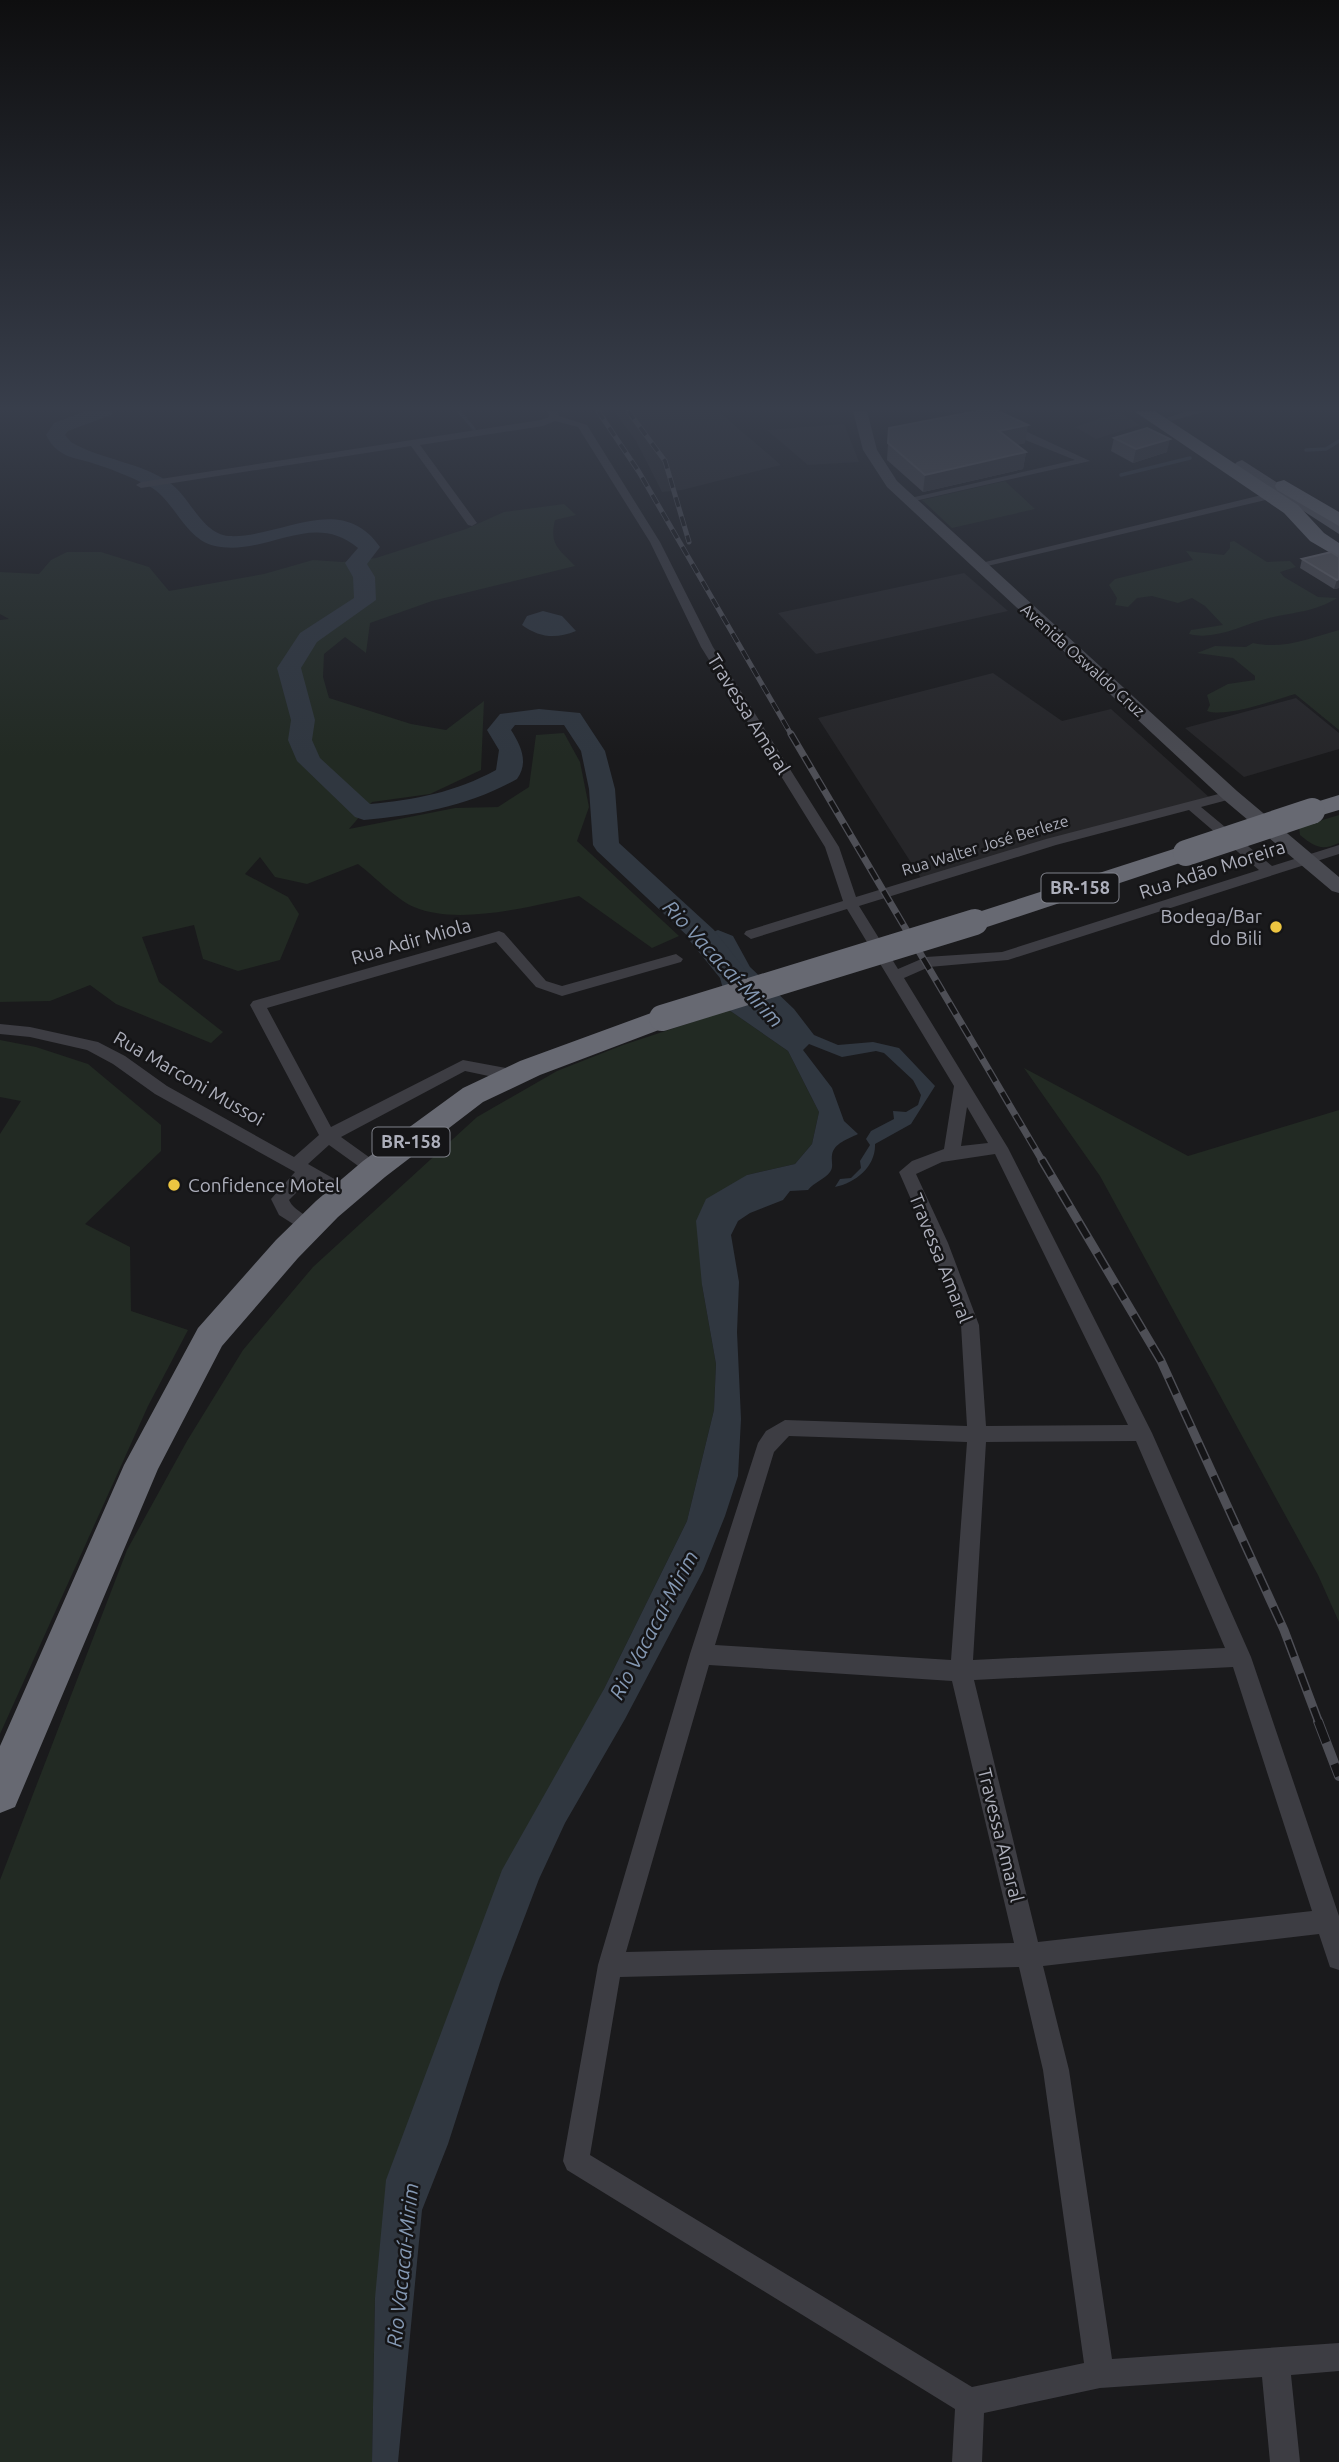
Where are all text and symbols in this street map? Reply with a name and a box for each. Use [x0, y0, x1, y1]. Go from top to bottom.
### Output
street label: Avenida Oswaldo Cruz [1018, 600, 1148, 720]
street label: Travessa Amaral [703, 650, 795, 778]
street label: Rua Walter José Berleze [899, 811, 1071, 879]
street label: Rua Adão Moreira [1136, 835, 1288, 903]
road number: BR-158 [1042, 874, 1118, 903]
water label: Rio Vacacaí-Mirim [659, 895, 789, 1032]
place label: Bodega/Bar do Bili [1161, 905, 1262, 949]
street label: Rua Adir Miola [349, 913, 473, 969]
marker: Bodega/Bar do Bili [1268, 919, 1284, 935]
street label: Rua Marconi Mussoi [110, 1026, 268, 1130]
road number: BR-158 [372, 1128, 450, 1156]
place label: Confidence Motel [188, 1174, 340, 1196]
marker: Confidence Motel [166, 1177, 182, 1193]
street label: Travessa Amaral [905, 1190, 977, 1326]
water label: Rio Vacacaí-Mirim [604, 1546, 702, 1703]
street label: Travessa Amaral [974, 1766, 1028, 1904]
water label: Rio Vacacaí-Mirim [381, 2182, 423, 2348]

